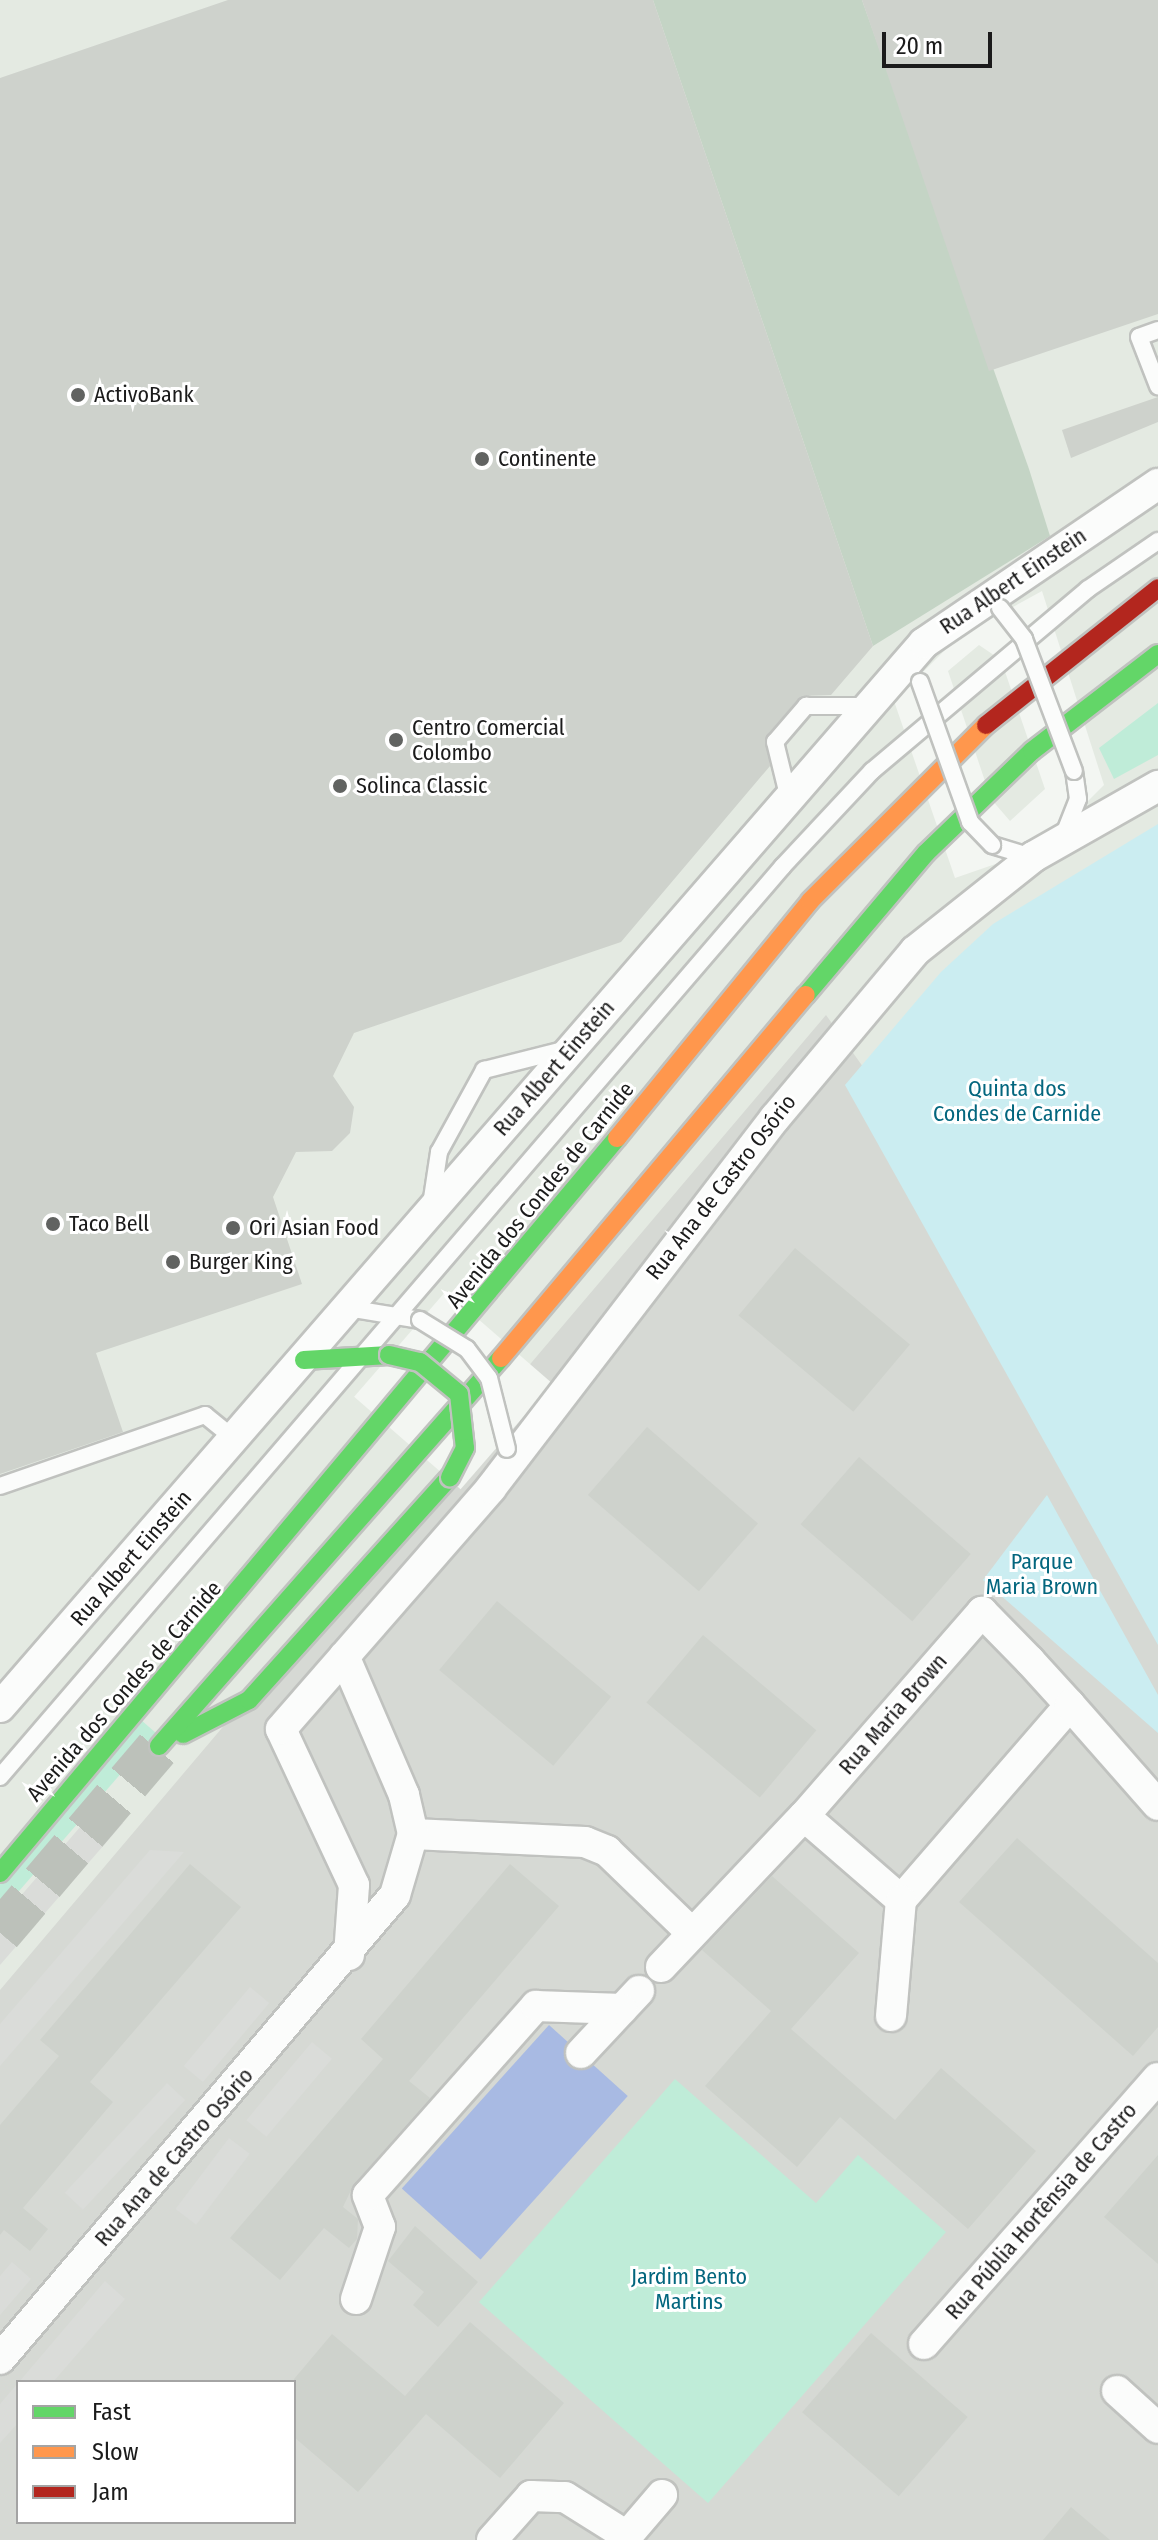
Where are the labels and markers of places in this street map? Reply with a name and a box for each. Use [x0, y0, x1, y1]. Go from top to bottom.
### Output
place label: ActivoBank [94, 382, 194, 408]
marker: ActivoBank [69, 386, 87, 404]
place label: Continente [498, 446, 596, 472]
marker: Continente [473, 450, 491, 468]
place label: Centro Comercial Colombo [412, 714, 565, 766]
marker: Centro Comercial Colombo [387, 731, 405, 749]
place label: Solinca Classic [356, 773, 487, 799]
marker: Solinca Classic [331, 777, 349, 795]
place label: Taco Bell [69, 1211, 149, 1237]
marker: Taco Bell [44, 1215, 62, 1233]
place label: Ori Asian Food [249, 1215, 379, 1241]
marker: Ori Asian Food [224, 1219, 242, 1237]
place label: Burger King [189, 1249, 293, 1275]
marker: Burger King [164, 1253, 182, 1271]

